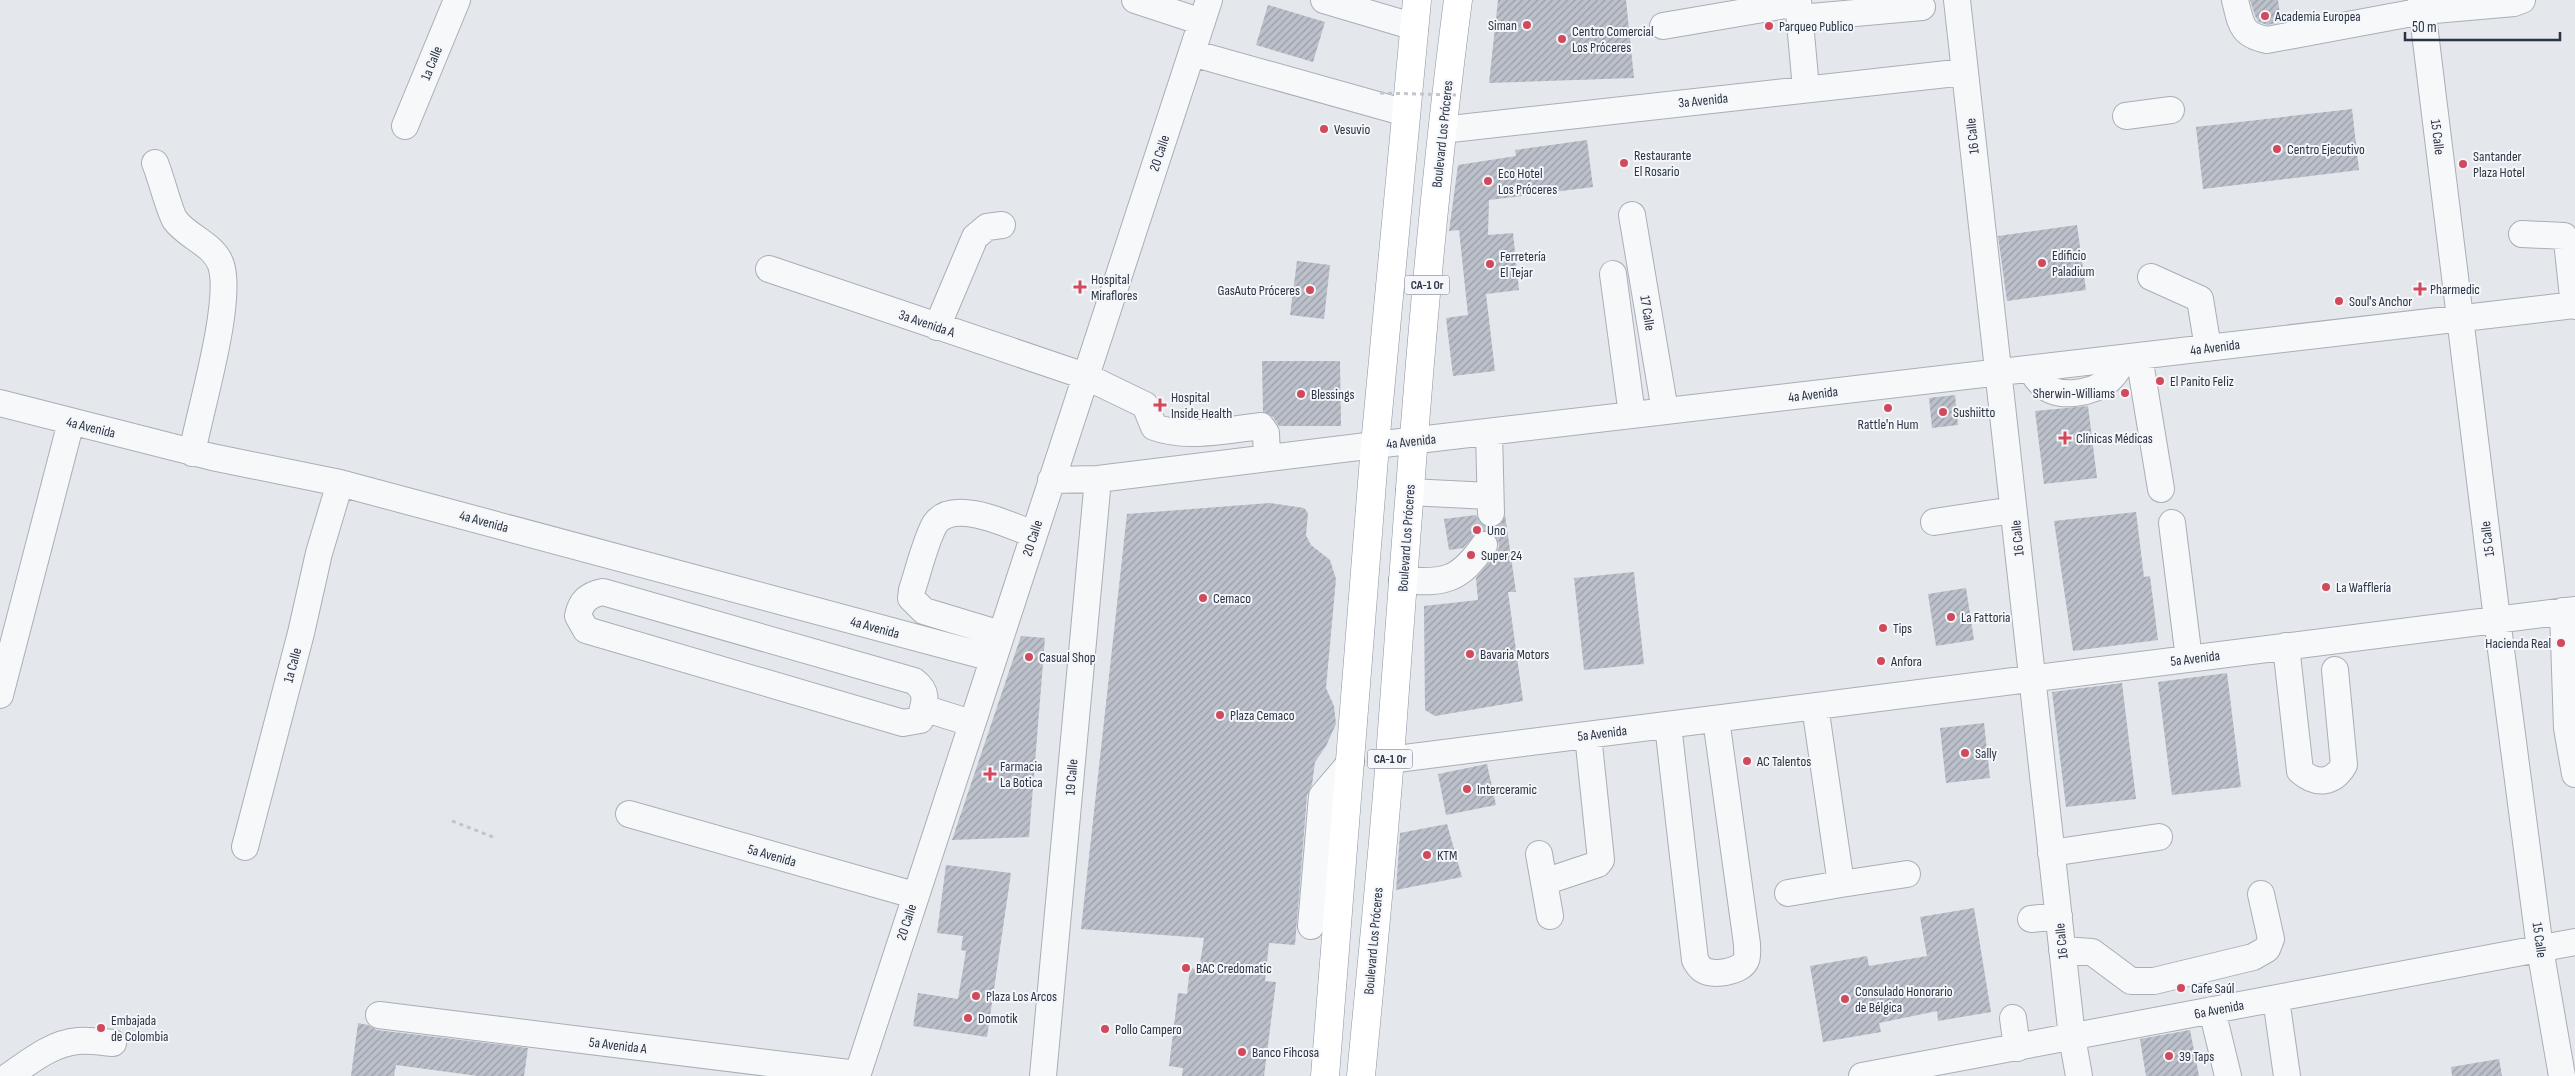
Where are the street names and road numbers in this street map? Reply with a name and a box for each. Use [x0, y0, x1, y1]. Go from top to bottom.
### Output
street label: 1a Calle [417, 44, 446, 83]
street label: Boulevard Los Próceres [1428, 80, 1457, 188]
street label: 3a Avenida [1677, 89, 1729, 112]
street label: 16 Calle [1962, 117, 1983, 155]
street label: 15 Calle [2427, 118, 2448, 156]
street label: 20 Calle [1146, 133, 1173, 173]
road number: CA-1 Or [1404, 276, 1450, 294]
street label: 17 Calle [1636, 294, 1659, 332]
street label: 3a Avenida A [897, 306, 958, 341]
street label: 4a Avenida [2189, 336, 2241, 359]
street label: 4a Avenida [1787, 383, 1839, 406]
street label: 4a Avenida [65, 413, 117, 442]
street label: 4a Avenida [1385, 430, 1437, 453]
street label: Boulevard Los Próceres [1394, 484, 1419, 592]
street label: 4a Avenida [457, 507, 510, 536]
street label: 20 Calle [1019, 518, 1046, 558]
street label: 16 Calle [2007, 519, 2028, 557]
street label: 15 Calle [2477, 520, 2498, 558]
street label: 4a Avenida [848, 613, 901, 642]
street label: 1a Calle [280, 646, 305, 684]
street label: 5a Avenida [2169, 647, 2221, 670]
street label: 5a Avenida [1576, 722, 1628, 745]
road number: CA-1 Or [1368, 750, 1412, 769]
street label: 19 Calle [1061, 758, 1082, 796]
street label: 5a Avenida [746, 840, 798, 871]
street label: Boulevard Los Próceres [1360, 887, 1387, 995]
street label: 20 Calle [893, 902, 920, 942]
street label: 15 Calle [2529, 921, 2550, 959]
street label: 16 Calle [2051, 922, 2072, 960]
street label: 6a Avenida [2193, 996, 2245, 1023]
street label: 5a Avenida A [588, 1034, 649, 1058]

